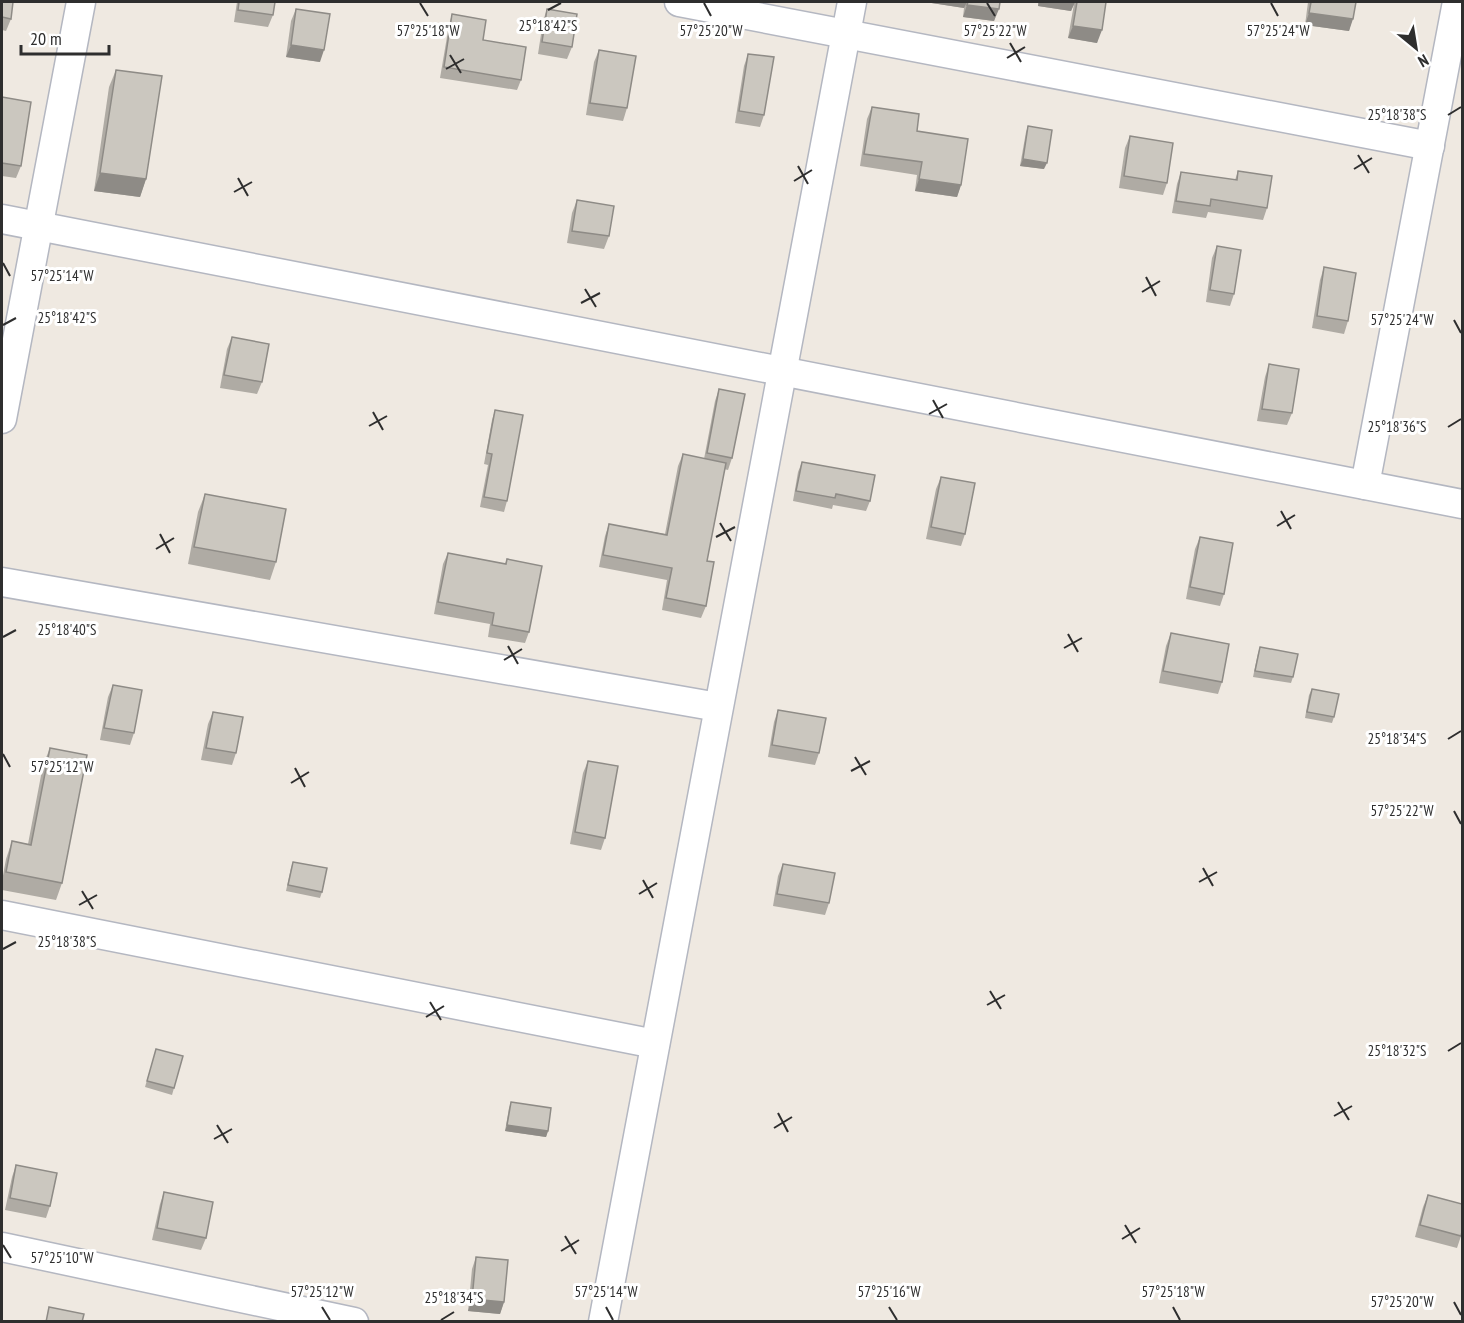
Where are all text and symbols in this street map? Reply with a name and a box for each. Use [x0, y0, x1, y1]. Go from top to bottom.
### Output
text: 25°18'42"S [518, 16, 578, 35]
scale bar [21, 18, 110, 56]
north arrow [1386, 18, 1446, 78]
text: 57°25'18"W [396, 21, 460, 40]
text: 57°25'20"W [679, 21, 743, 40]
text: 57°25'22"W [963, 21, 1027, 40]
text: 57°25'24"W [1246, 21, 1310, 40]
text: 20 m [30, 27, 62, 50]
text: N [1415, 50, 1432, 72]
text: 25°18'38"S [1367, 105, 1427, 124]
text: 57°25'14"W [30, 266, 94, 285]
text: 25°18'42"S [37, 308, 97, 327]
text: 57°25'24"W [1370, 310, 1434, 329]
text: 25°18'36"S [1367, 417, 1427, 436]
text: 25°18'40"S [37, 620, 97, 639]
text: 25°18'34"S [1367, 729, 1427, 748]
text: 57°25'12"W [30, 757, 94, 776]
text: 57°25'22"W [1370, 801, 1434, 820]
text: 25°18'38"S [37, 932, 97, 951]
text: 25°18'32"S [1367, 1041, 1427, 1060]
text: 57°25'10"W [30, 1248, 94, 1267]
text: 57°25'12"W [290, 1282, 354, 1301]
text: 57°25'14"W [574, 1282, 638, 1301]
text: 57°25'16"W [857, 1282, 921, 1301]
text: 57°25'18"W [1141, 1282, 1205, 1301]
text: 25°18'34"S [424, 1288, 484, 1307]
text: 57°25'20"W [1370, 1292, 1434, 1311]

